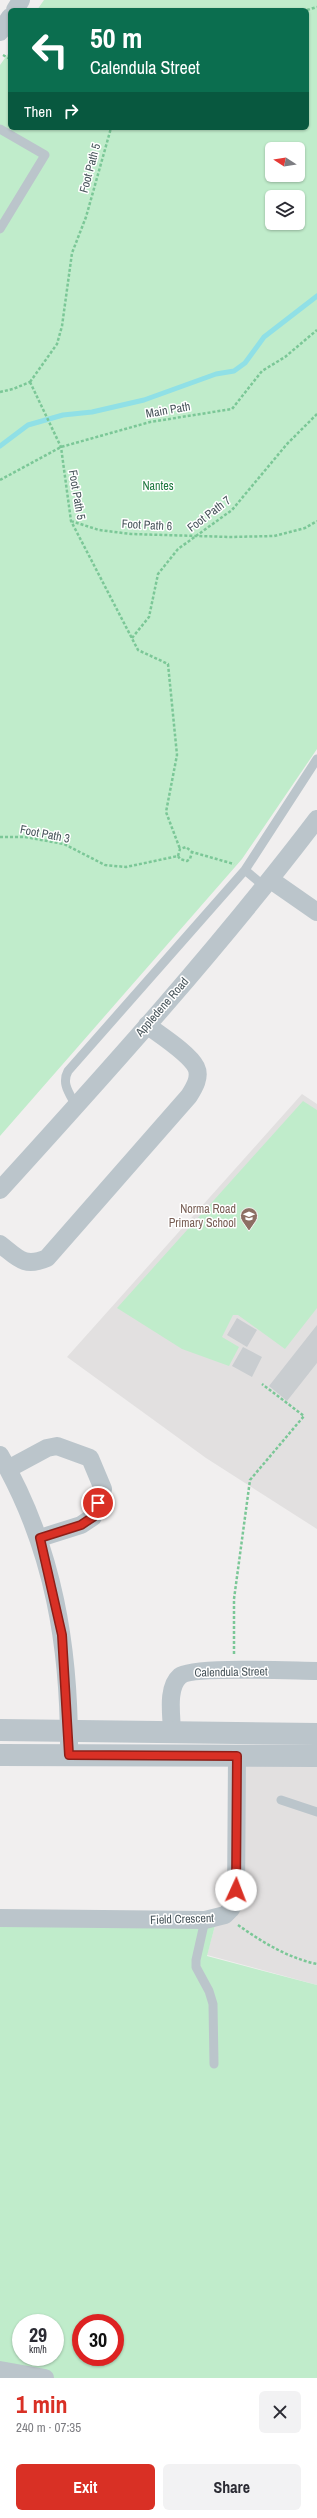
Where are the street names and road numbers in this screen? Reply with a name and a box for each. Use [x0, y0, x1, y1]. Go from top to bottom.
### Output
street label: Foot Path 5 [76, 141, 104, 194]
street label: Main Path [145, 398, 191, 422]
street label: Foot Path 5 [65, 469, 89, 522]
street label: Foot Path 7 [184, 492, 234, 536]
street label: Foot Path 6 [121, 516, 173, 534]
street label: Foot Path 3 [19, 821, 71, 847]
street label: Appledene Road [131, 974, 192, 1041]
street label: Calendula Street [194, 1663, 268, 1681]
street label: Field Crescent [150, 1910, 215, 1928]

